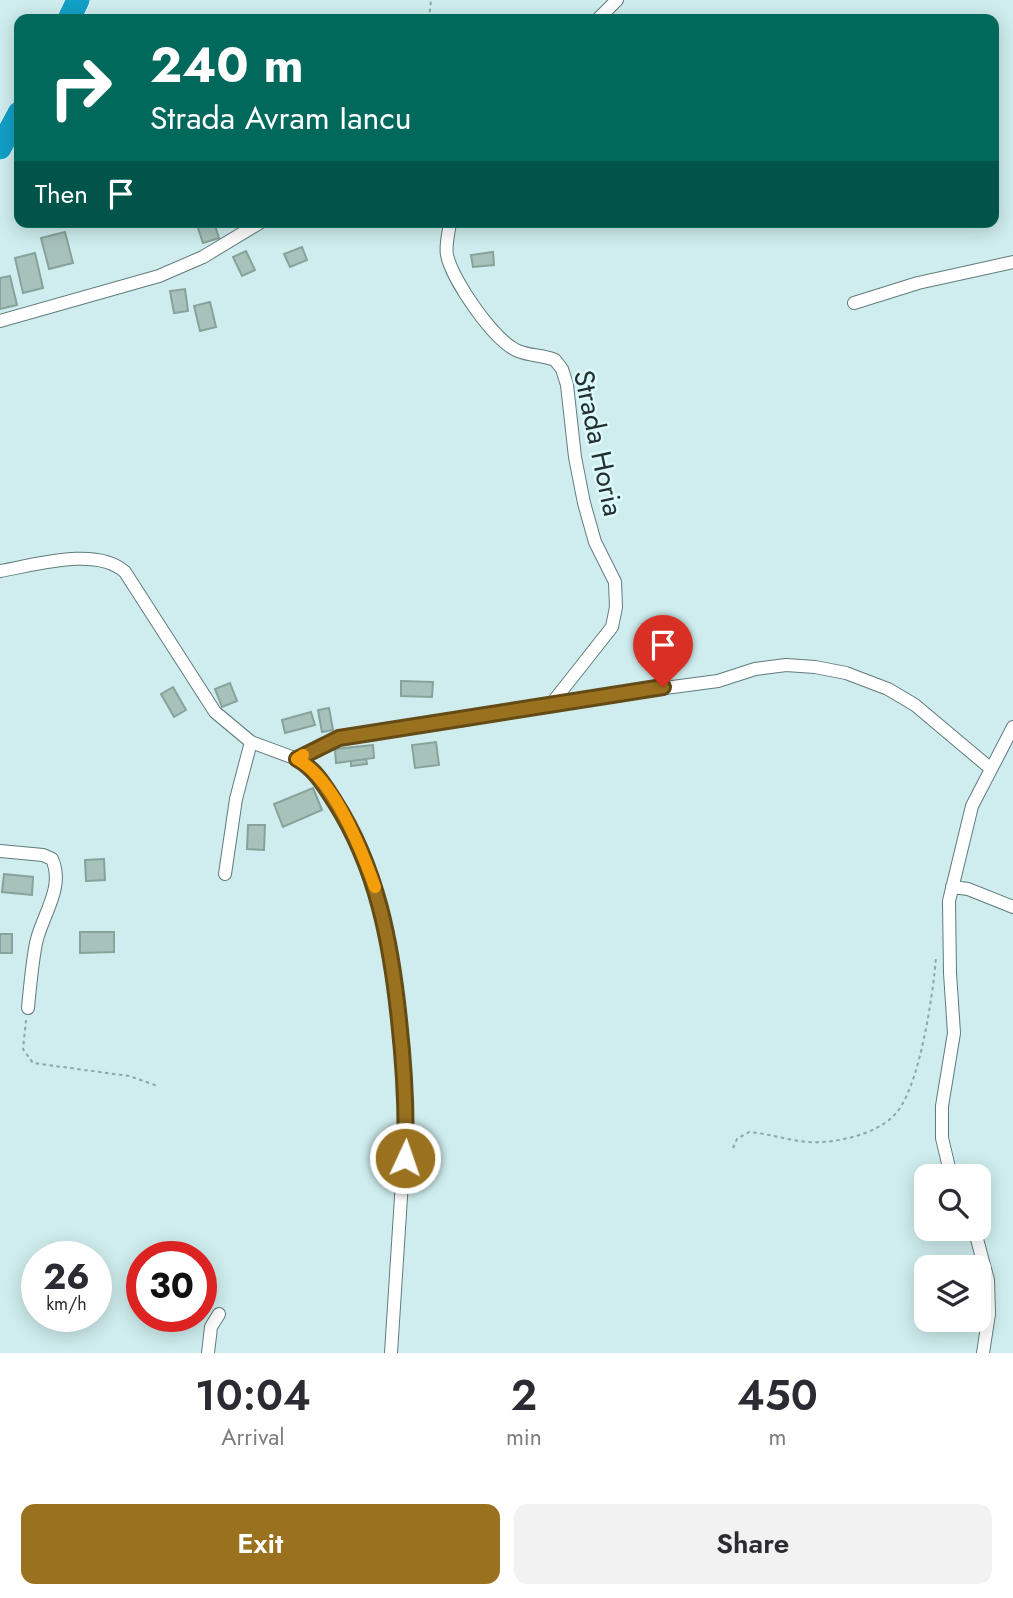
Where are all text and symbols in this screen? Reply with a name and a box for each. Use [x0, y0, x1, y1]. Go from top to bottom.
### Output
text: 240 m [150, 30, 304, 100]
icon: right [35, 42, 126, 133]
text: Strada Avram Iancu [150, 95, 411, 141]
text: Then [35, 175, 88, 213]
icon: arrive [102, 175, 140, 213]
street label: Strada Horia [563, 366, 634, 520]
pin [633, 615, 693, 687]
icon: arrive [644, 626, 682, 664]
position arrow [368, 1121, 442, 1195]
map controls [914, 1164, 991, 1332]
button: search [914, 1164, 991, 1241]
speed limit sign: 30 [126, 1241, 217, 1332]
text: 26 [43, 1252, 90, 1302]
button: layers [914, 1255, 991, 1332]
text: km/h [46, 1291, 87, 1317]
text: 10:04 [195, 1365, 311, 1426]
text: 2 [511, 1365, 537, 1426]
text: 450 [737, 1365, 818, 1426]
text: Arrival [221, 1420, 285, 1454]
text: min [506, 1420, 542, 1454]
text: m [768, 1420, 786, 1454]
button: Exit [21, 1504, 500, 1584]
button: Share [514, 1504, 992, 1584]

